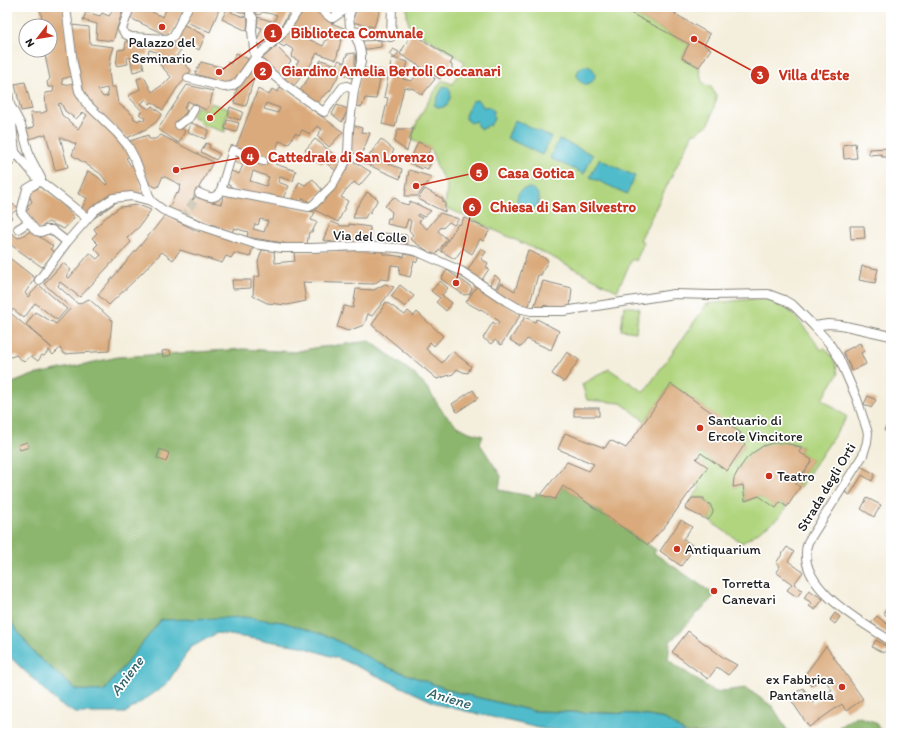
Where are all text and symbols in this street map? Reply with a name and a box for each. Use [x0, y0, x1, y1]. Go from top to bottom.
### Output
north arrow [18, 18, 58, 58]
callout: Biblioteca Comunale [263, 20, 431, 47]
marker: Palazzo del Seminario [157, 22, 167, 32]
text: Biblioteca Comunale [291, 24, 423, 42]
text: 1 [270, 26, 276, 40]
place label: Palazzo del Seminario [128, 34, 196, 67]
text: N [22, 36, 37, 49]
callout: Giardino Amelia Bertoli Coccanari [253, 57, 509, 84]
callout: Villa d'Este [750, 61, 857, 88]
text: Giardino Amelia Bertoli Coccanari [281, 62, 501, 80]
text: 2 [260, 64, 267, 78]
text: Villa d'Este [779, 66, 849, 84]
text: 3 [757, 68, 764, 82]
callout: Cattedrale di San Lorenzo [240, 143, 442, 170]
text: Cattedrale di San Lorenzo [268, 148, 434, 166]
text: 4 [246, 150, 254, 164]
callout: Casa Gotica [469, 159, 582, 186]
text: Casa Gotica [498, 164, 575, 182]
text: 5 [476, 166, 483, 180]
callout: Chiesa di San Silvestro [462, 193, 644, 220]
text: Chiesa di San Silvestro [490, 198, 636, 216]
text: 6 [469, 200, 476, 214]
street label: Via del Colle [333, 227, 408, 246]
place label: Santuario di Ercole Vincitore [708, 412, 803, 445]
marker: Santuario di Ercole Vincitore [695, 423, 705, 433]
street label: Strada degli Orti [793, 440, 860, 535]
place label: Teatro [777, 468, 815, 485]
marker: Teatro [764, 471, 774, 481]
place label: Antiquarium [685, 541, 762, 558]
marker: Antiquarium [672, 544, 682, 554]
place label: Torretta Canevari [722, 575, 776, 608]
marker: Torretta Canevari [709, 586, 719, 596]
water label: Aniene [106, 652, 148, 699]
place label: ex Fabbrica Pantanella [766, 671, 835, 704]
marker: ex Fabbrica Pantanella [837, 682, 847, 692]
water label: Aniene [425, 683, 473, 713]

